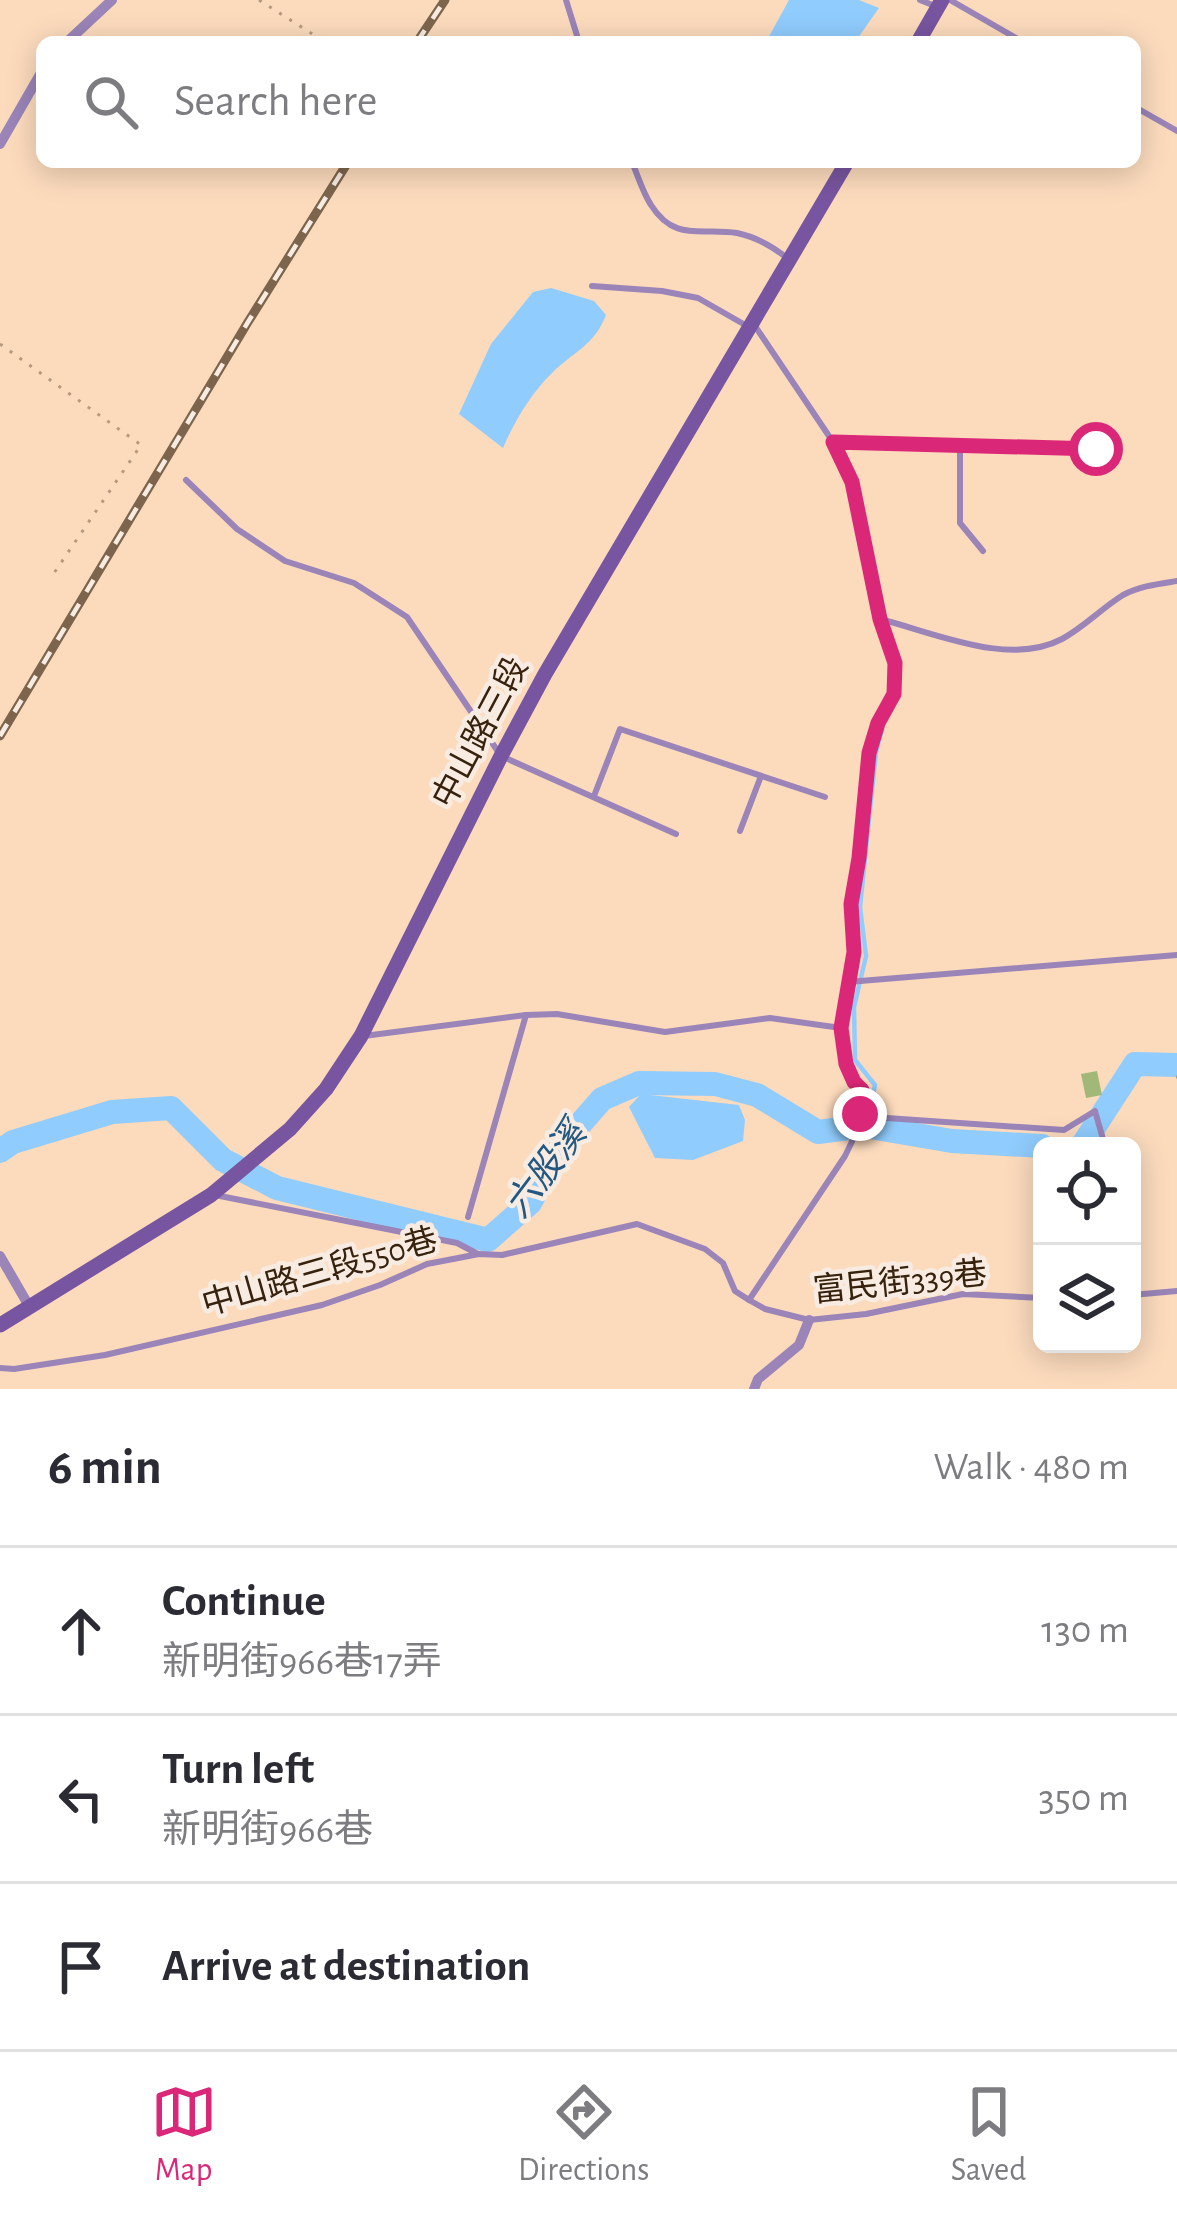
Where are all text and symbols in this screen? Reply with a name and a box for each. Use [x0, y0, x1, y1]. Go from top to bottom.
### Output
search box [36, 36, 1141, 168]
icon: search [78, 69, 144, 135]
text: Search here [174, 79, 377, 124]
route start [1069, 422, 1123, 476]
street label: 中山路三段 [426, 651, 534, 814]
route end [833, 1087, 887, 1141]
water label: 六股溪 [498, 1111, 596, 1224]
map controls [1033, 1137, 1141, 1353]
button: locate [1033, 1137, 1141, 1245]
street label: 中山路三段550巷 [198, 1222, 441, 1322]
button: layers [1033, 1245, 1141, 1353]
street label: 富民街339巷 [811, 1254, 989, 1309]
text: 6 min [48, 1442, 162, 1493]
text: Walk · 480 m [934, 1448, 1129, 1487]
text: Continue [162, 1579, 326, 1624]
icon: ahead [48, 1598, 114, 1664]
text: 130 m [1041, 1611, 1129, 1650]
text: 新明街966巷17弄 [162, 1643, 442, 1682]
text: Turn left [162, 1747, 314, 1792]
icon: left [48, 1766, 114, 1832]
text: 350 m [1038, 1779, 1129, 1818]
text: 新明街966巷 [162, 1811, 373, 1850]
icon: arrive [48, 1934, 114, 2000]
text: Arrive at destination [162, 1944, 530, 1989]
tab: Map [151, 2079, 217, 2191]
tab: Directions [518, 2079, 649, 2191]
tab: Saved [951, 2079, 1026, 2191]

